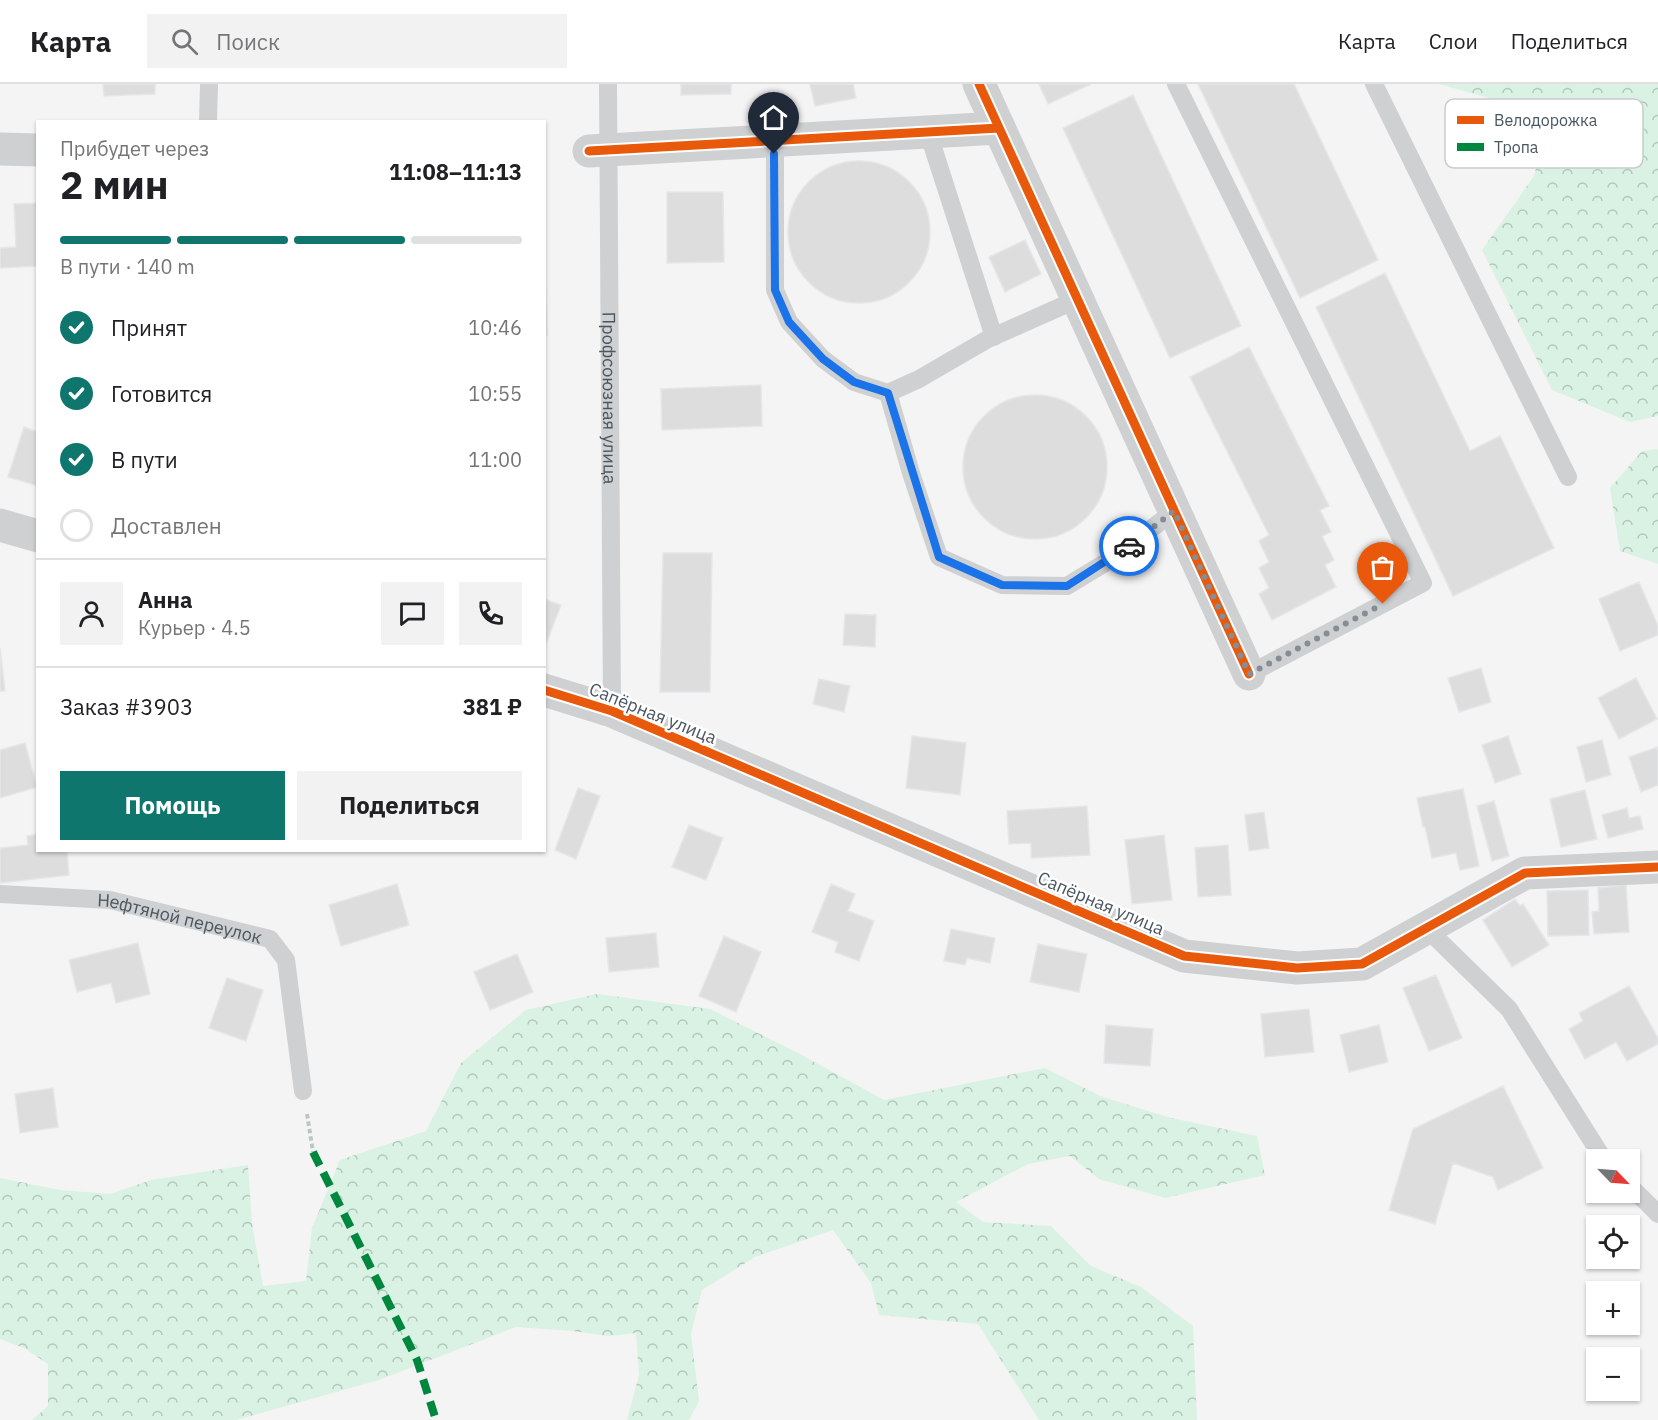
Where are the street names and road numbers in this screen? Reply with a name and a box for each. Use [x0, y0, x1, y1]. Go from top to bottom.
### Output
street label: Профсоюзная улица [598, 312, 622, 485]
street label: Сапёрная улица [586, 677, 720, 749]
street label: Сапёрная улица [1034, 866, 1168, 940]
street label: Нефтяной переулок [97, 888, 265, 948]

